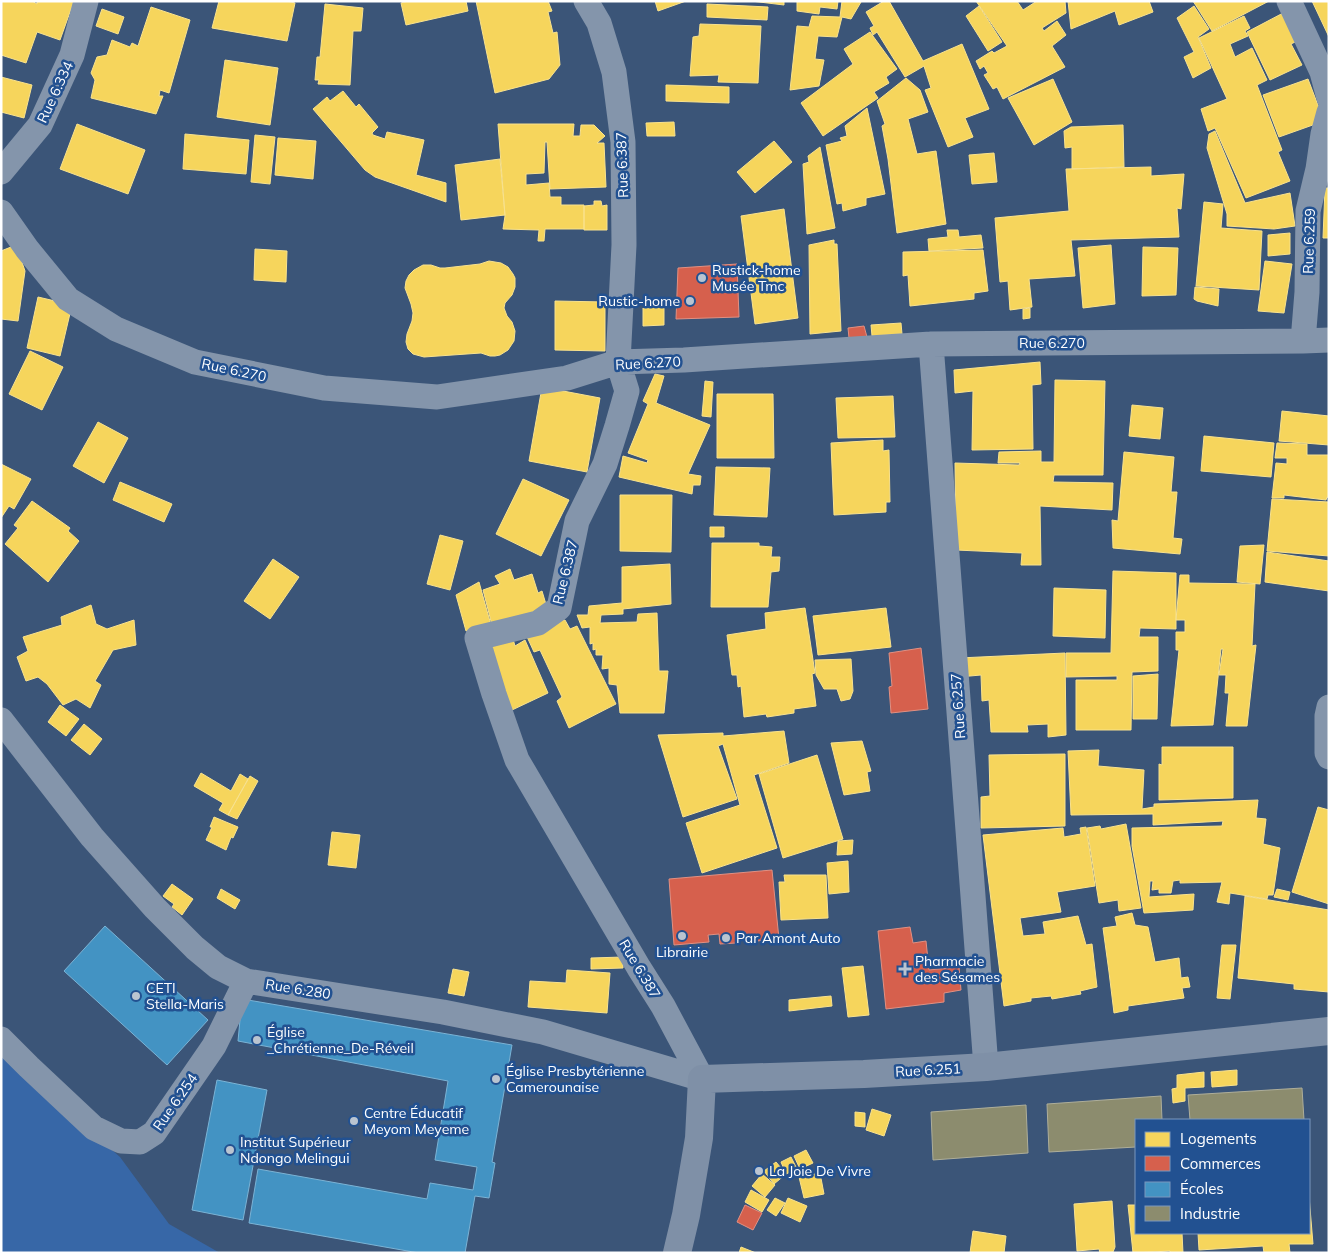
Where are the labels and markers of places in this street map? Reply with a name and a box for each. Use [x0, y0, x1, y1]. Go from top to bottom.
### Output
place label: Rustick-home Musée Tmc [712, 261, 801, 295]
marker: Rustick-home Musée Tmc [696, 272, 708, 284]
place label: Rustic-home [598, 292, 680, 310]
marker: Rustic-home [684, 295, 696, 307]
place label: Par Amont Auto [736, 929, 840, 947]
marker: Librairie [676, 930, 688, 942]
marker: Par Amont Auto [720, 932, 732, 944]
place label: Librairie [656, 943, 708, 961]
place label: Pharmacie des Sésames [915, 952, 1000, 986]
marker: Pharmacie des Sésames [899, 963, 911, 975]
place label: CETI Stella-Maris [146, 979, 224, 1013]
marker: CETI Stella-Maris [130, 990, 142, 1002]
place label: Église _Chrétienne_De-Réveil [267, 1023, 414, 1057]
marker: Église _Chrétienne_De-Réveil [251, 1034, 263, 1046]
place label: Église Presbytérienne Camerounaise [506, 1062, 644, 1096]
marker: Église Presbytérienne Camerounaise [490, 1073, 502, 1085]
place label: Centre Éducatif Meyom Meyeme [364, 1104, 469, 1138]
marker: Centre Éducatif Meyom Meyeme [348, 1115, 360, 1127]
place label: Institut Supérieur Ndongo Melingui [240, 1133, 351, 1167]
marker: Institut Supérieur Ndongo Melingui [224, 1144, 236, 1156]
place label: La Joie De Vivre [769, 1162, 871, 1180]
marker: La Joie De Vivre [753, 1165, 765, 1177]

